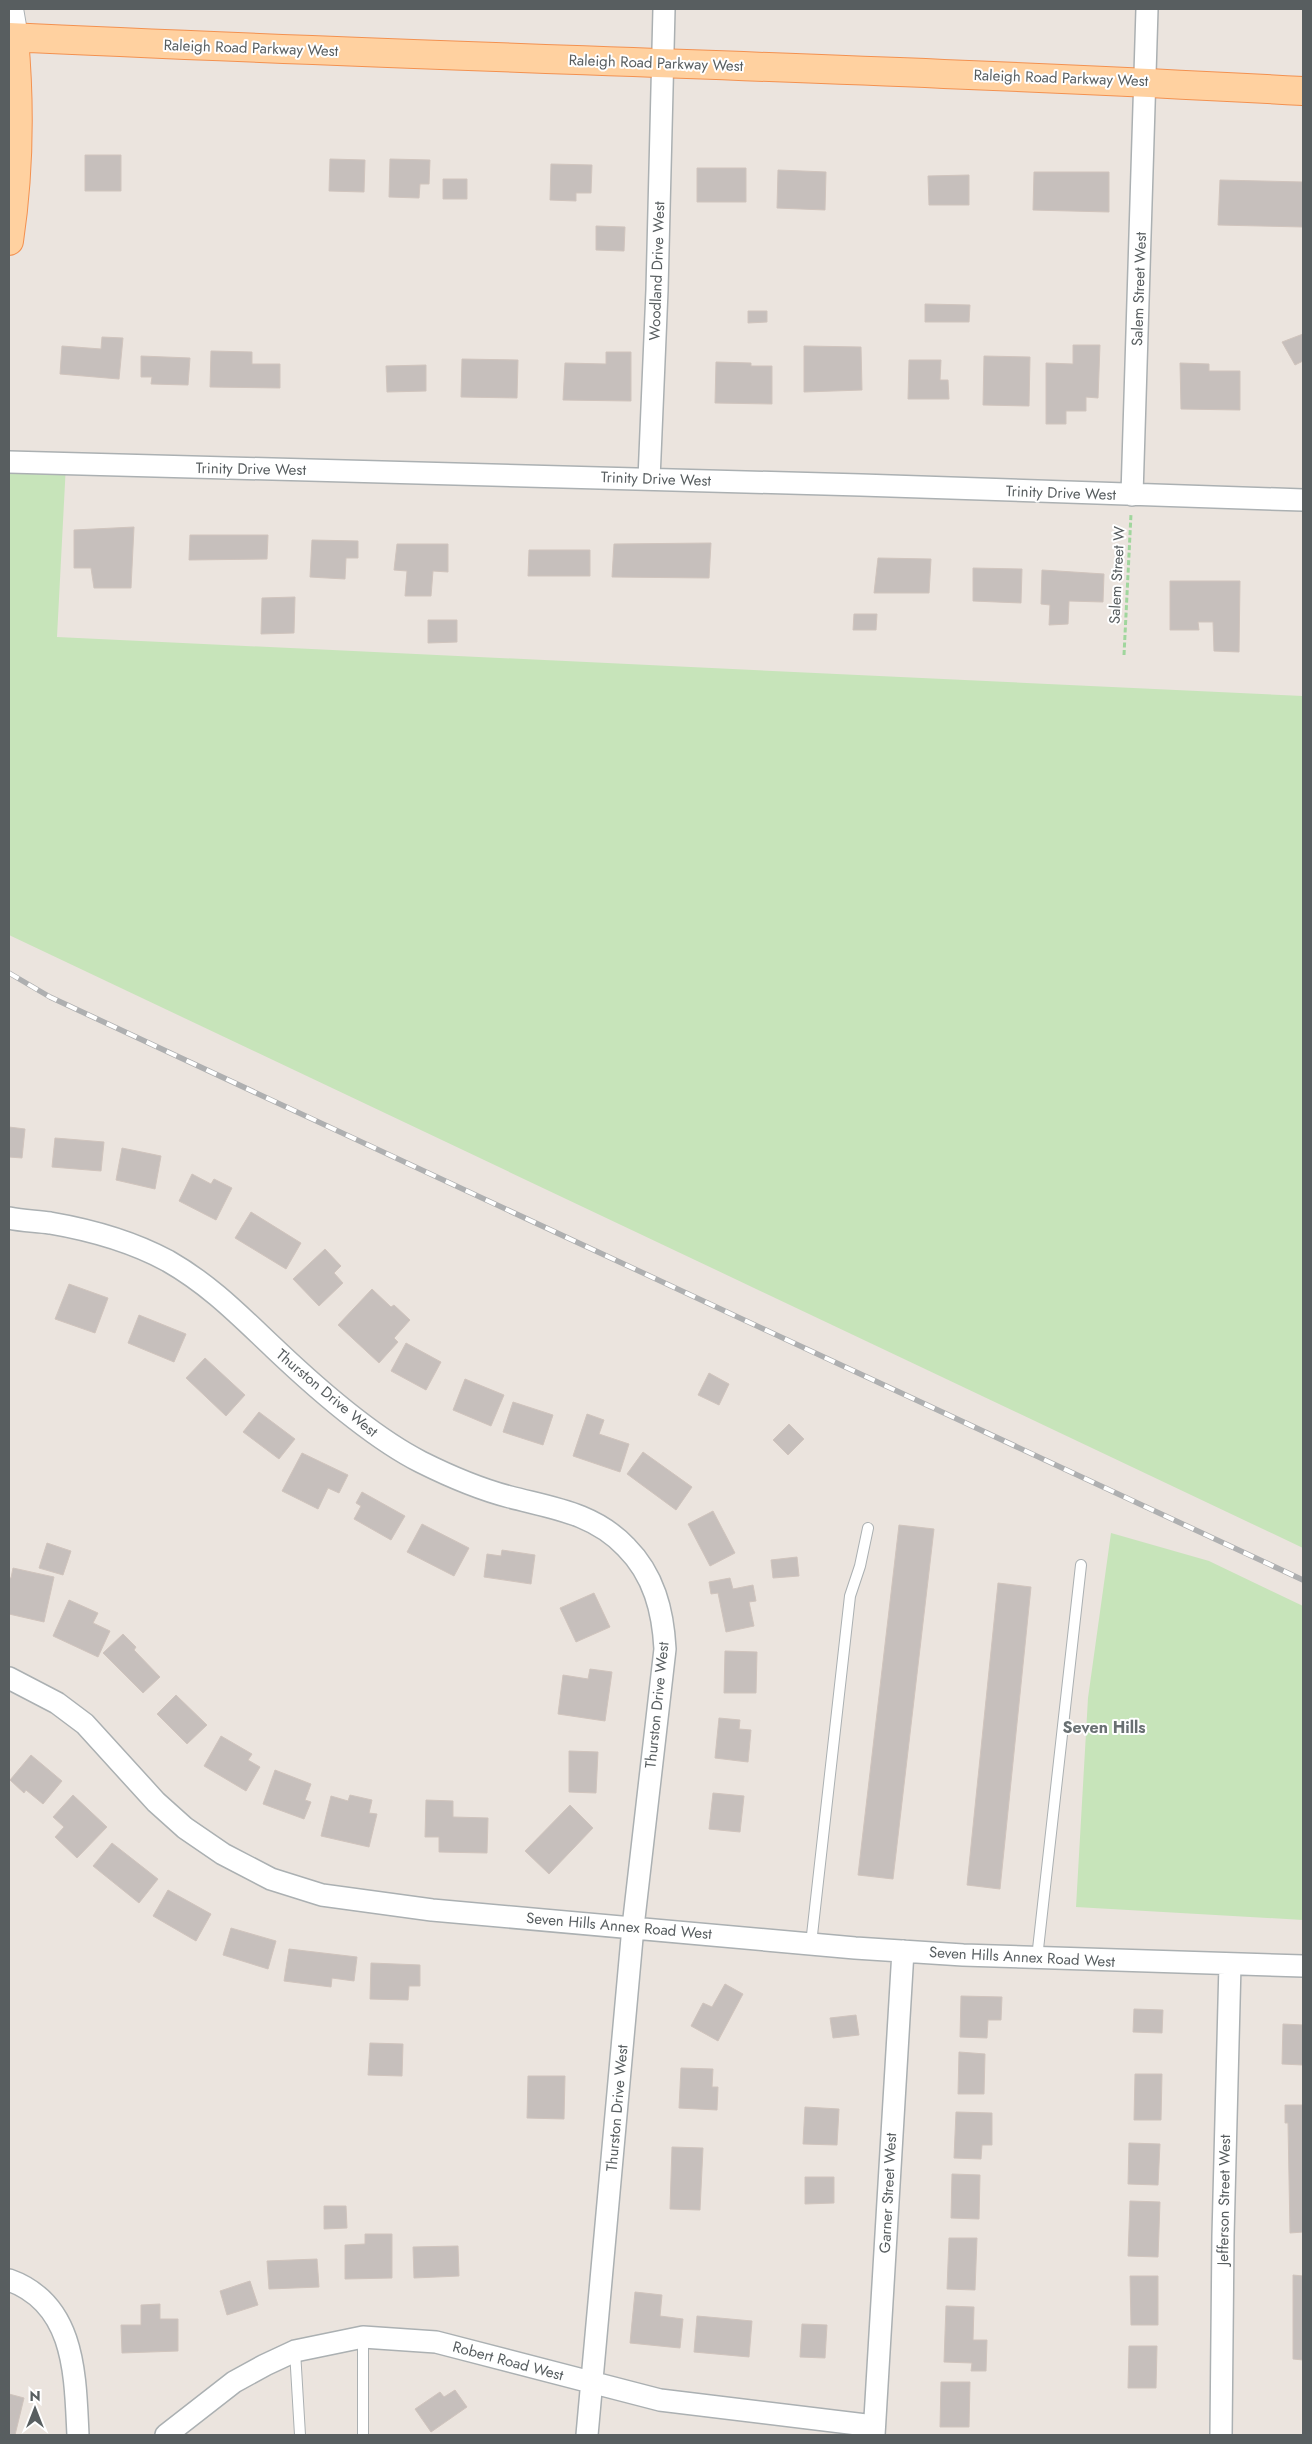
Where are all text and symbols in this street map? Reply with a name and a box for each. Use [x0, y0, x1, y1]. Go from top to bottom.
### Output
street label: Raleigh Road Parkway West [163, 34, 339, 62]
street label: Raleigh Road Parkway West [568, 49, 744, 77]
street label: Raleigh Road Parkway West [973, 64, 1149, 92]
street label: Woodland Drive West [644, 201, 670, 341]
street label: Salem Street West [1126, 231, 1152, 346]
street label: Trinity Drive West [196, 457, 307, 481]
street label: Trinity Drive West [601, 466, 712, 492]
street label: Trinity Drive West [1006, 480, 1117, 506]
street label: Salem Street W [1103, 525, 1131, 624]
street label: Thurston Drive West [271, 1344, 383, 1442]
street label: Thurston Drive West [639, 1640, 675, 1769]
district label: Seven Hills [1062, 1716, 1146, 1739]
street label: Seven Hills Annex Road West [525, 1907, 713, 1945]
street label: Seven Hills Annex Road West [929, 1941, 1116, 1973]
street label: Thurston Drive West [601, 2043, 634, 2172]
street label: Garner Street West [874, 2132, 902, 2254]
street label: Jefferson Street West [1212, 2134, 1236, 2268]
street label: Robert Road West [450, 2336, 566, 2386]
north arrow [10, 2384, 60, 2434]
text: N [29, 2386, 41, 2406]

